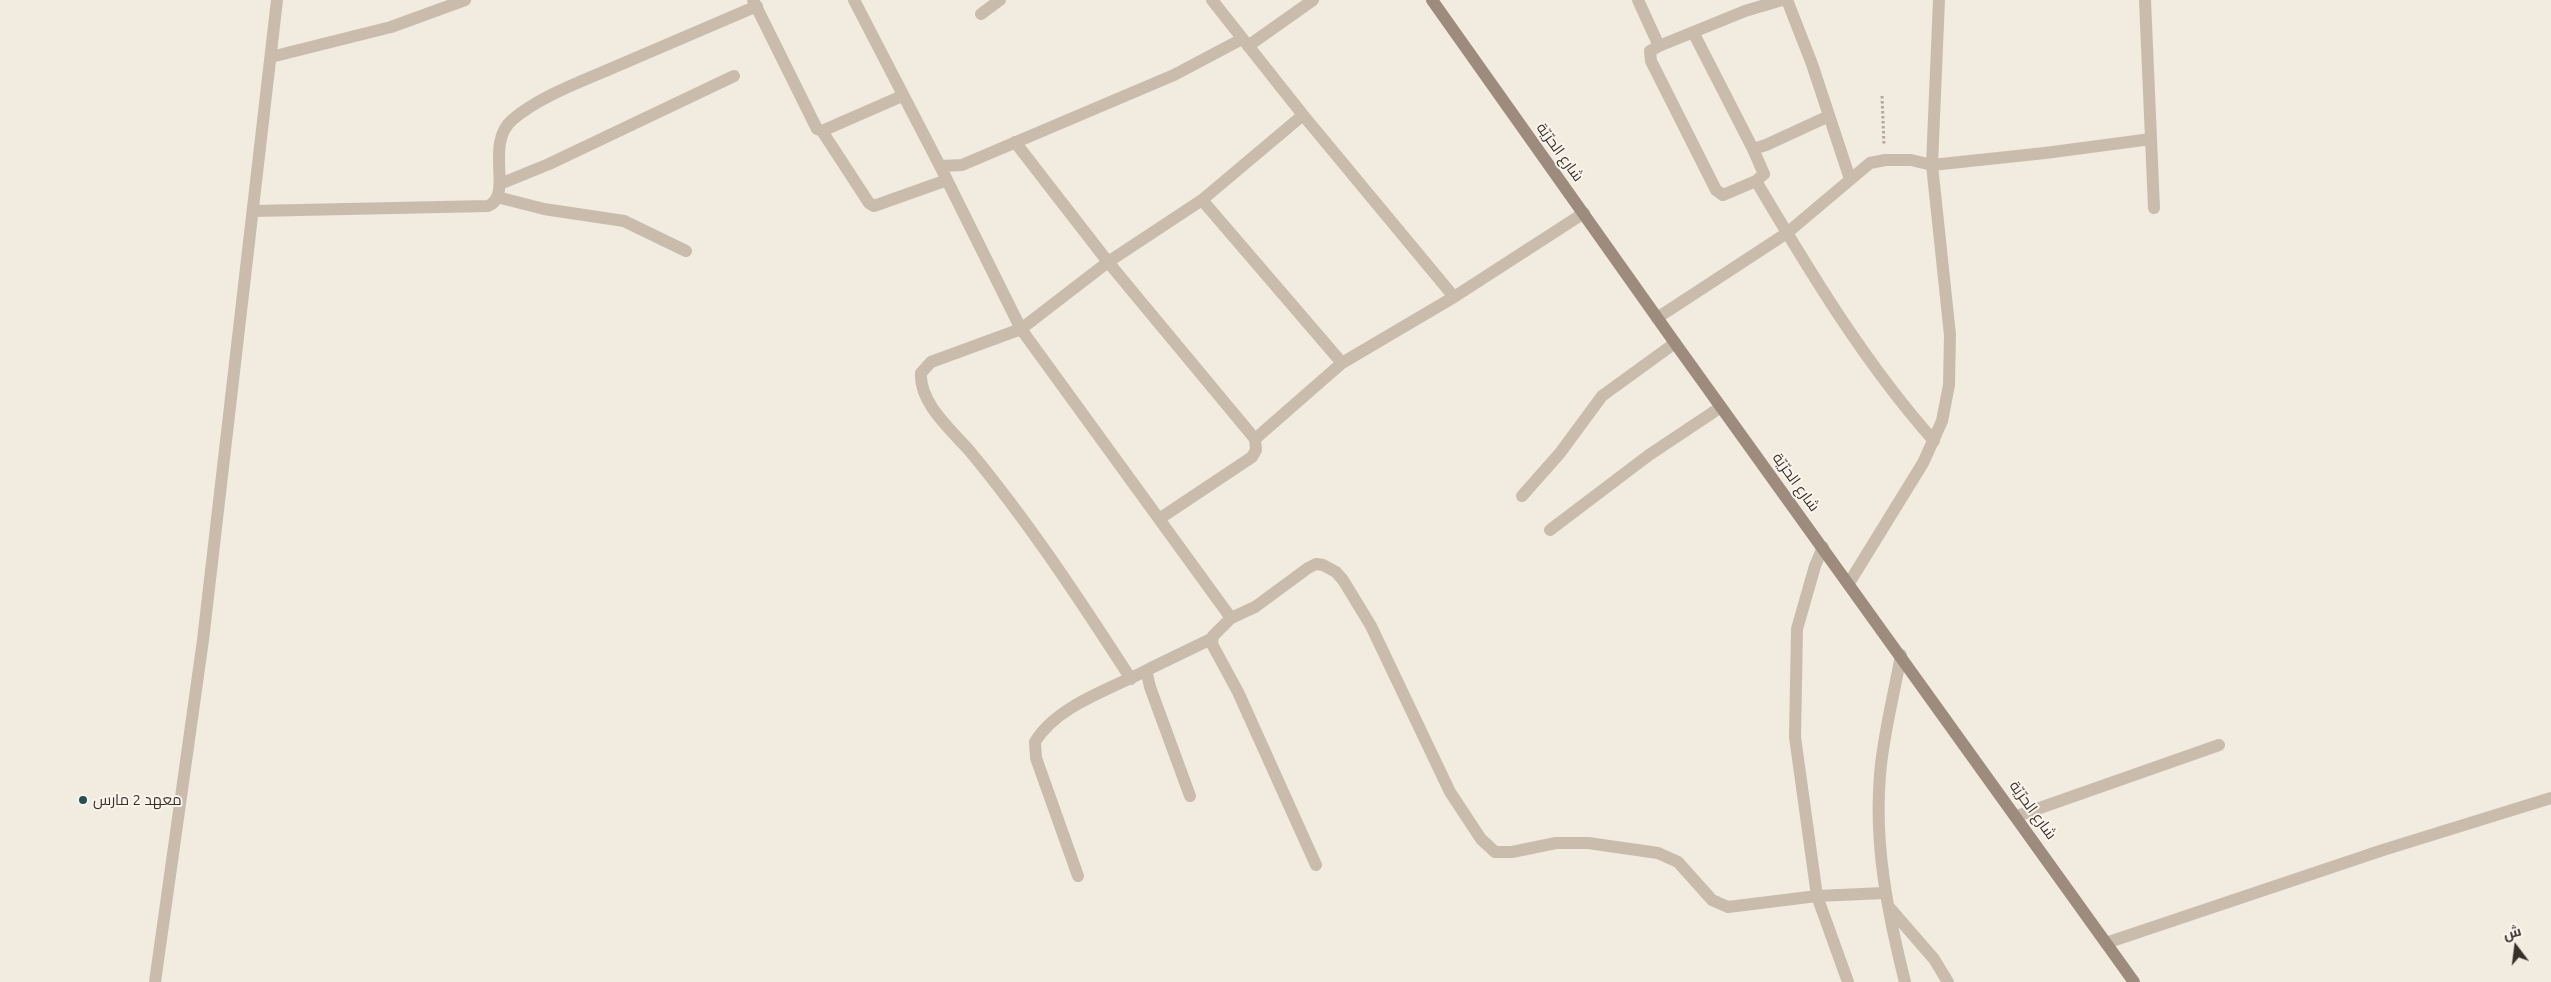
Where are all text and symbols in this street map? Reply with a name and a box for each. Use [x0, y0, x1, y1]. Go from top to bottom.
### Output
street label: شارع الحرّيّة [1533, 119, 1587, 185]
street label: شارع الحرّيّة [1769, 449, 1823, 515]
street label: شارع الحرّيّة [2006, 777, 2060, 843]
place label: معهد 2 مارس [93, 791, 182, 809]
marker: معهد 2 مارس [77, 794, 89, 806]
north arrow [2491, 922, 2541, 972]
text: ش [2501, 922, 2523, 943]

